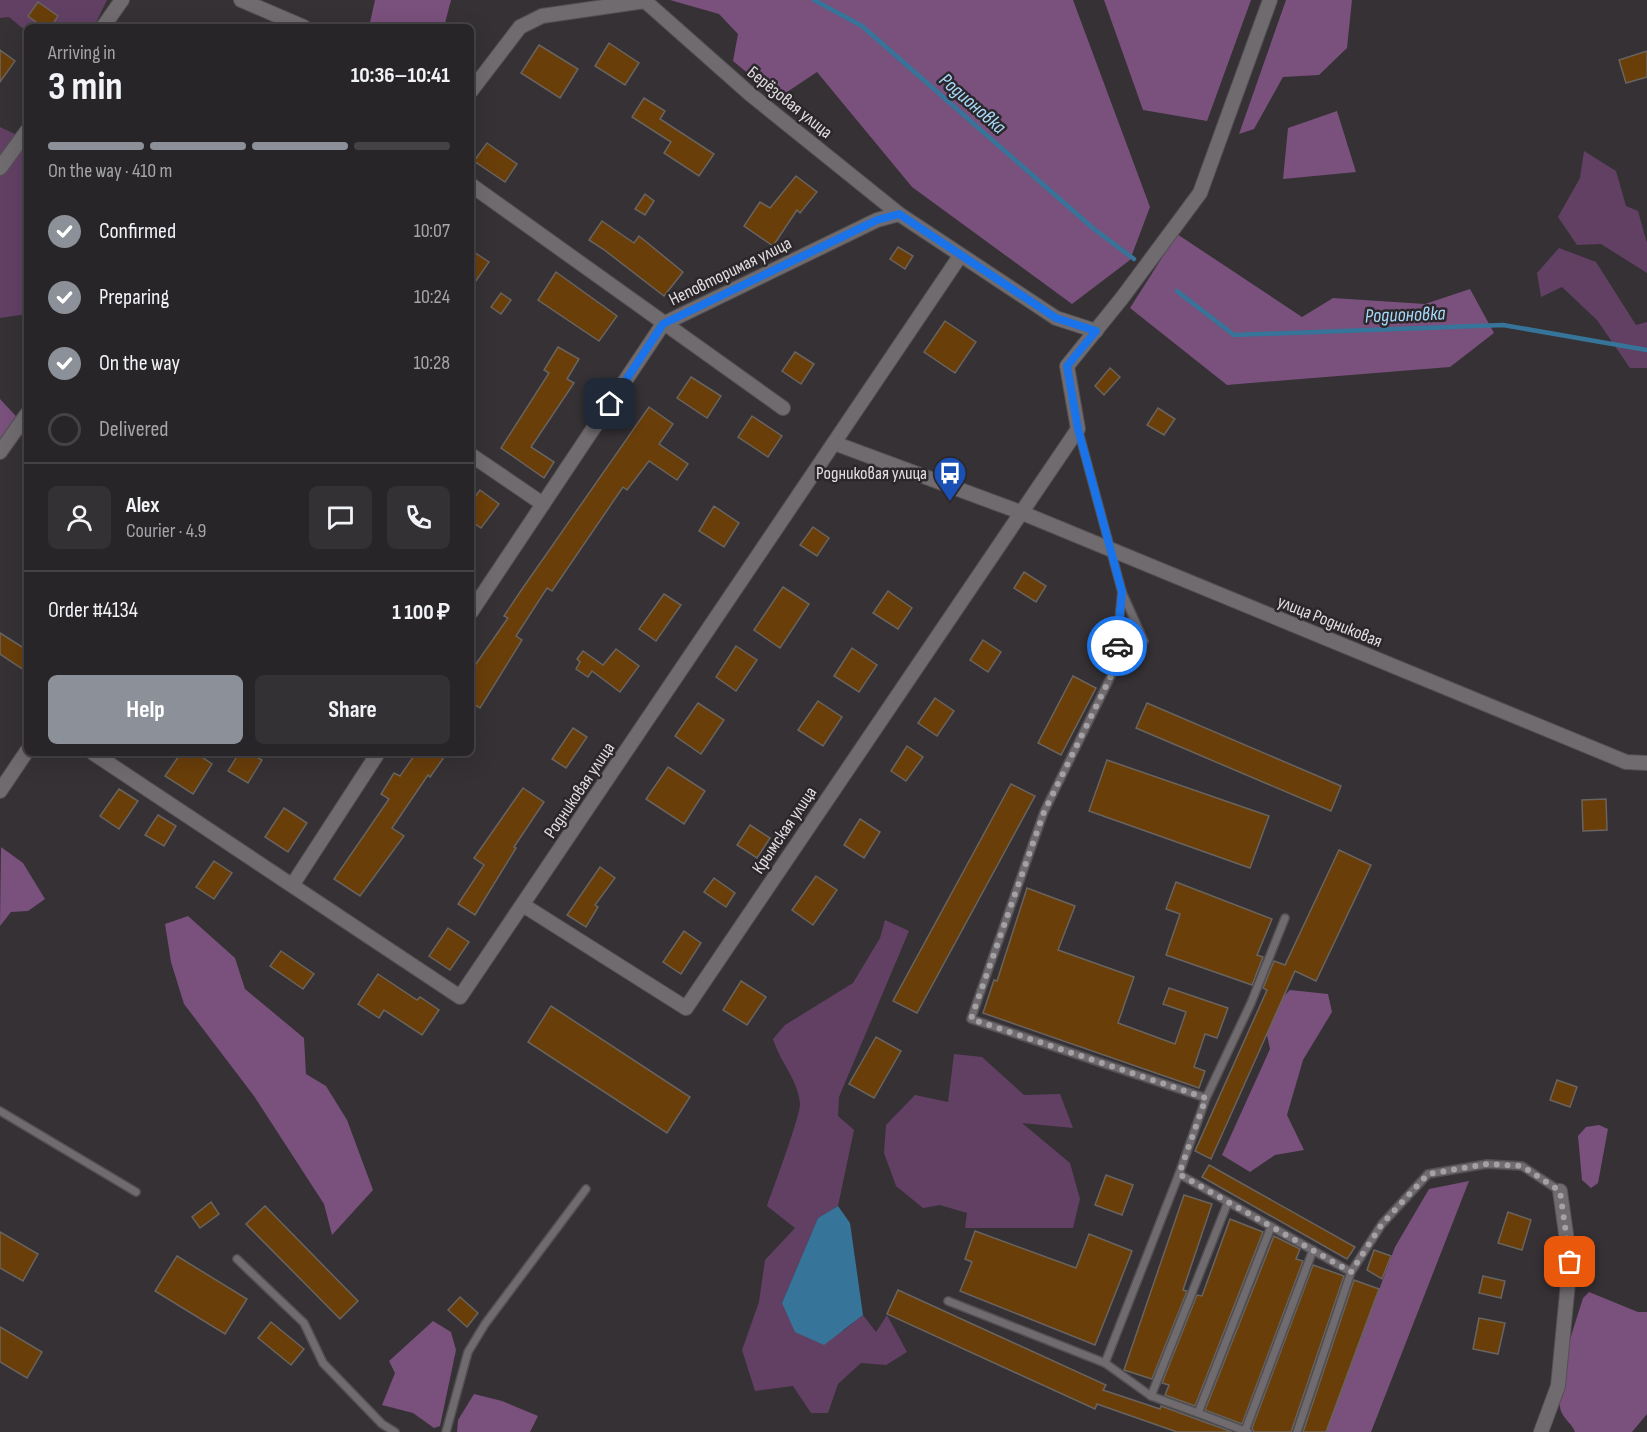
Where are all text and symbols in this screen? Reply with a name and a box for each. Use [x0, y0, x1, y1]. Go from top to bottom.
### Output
text: Arriving in [48, 41, 116, 65]
text: 10:36–10:41 [351, 62, 450, 89]
street label: Берёзовая улица [743, 62, 836, 143]
text: 3 min [48, 64, 123, 111]
water label: Родионовка [934, 68, 1011, 139]
text: On the way · 410 m [48, 159, 172, 183]
icon: check [48, 215, 81, 248]
text: Confirmed [99, 218, 176, 245]
text: 10:07 [414, 219, 450, 243]
street label: Неповторимая улица [665, 233, 795, 310]
icon: check [48, 281, 81, 314]
text: Preparing [99, 284, 169, 311]
text: 10:24 [414, 285, 450, 309]
water label: Родионовка [1364, 302, 1446, 328]
icon: check [48, 347, 81, 380]
text: On the way [99, 350, 180, 377]
text: 10:28 [414, 351, 450, 375]
pin [584, 378, 635, 429]
icon: home [593, 387, 626, 420]
text: Delivered [99, 416, 168, 443]
bus stop icon: Родниковая улица [932, 455, 968, 502]
place label: Родниковая улица [816, 463, 927, 484]
button: person [48, 486, 111, 549]
button: chat [309, 486, 372, 549]
button: phone [387, 486, 450, 549]
text: Alex [126, 492, 159, 519]
text: Courier · 4.9 [126, 519, 206, 543]
street label: улица Родниковая [1274, 591, 1385, 652]
text: Order #4134 [48, 597, 138, 624]
text: 1 100 ₽ [392, 599, 450, 626]
courier [1087, 616, 1147, 676]
icon: car [1101, 630, 1134, 663]
button: Help [48, 675, 243, 744]
button: Share [255, 675, 450, 744]
street label: Родниковая улица [540, 738, 619, 842]
street label: Крымская улица [748, 783, 821, 878]
pin [1544, 1236, 1595, 1287]
icon: bag [1553, 1245, 1586, 1278]

